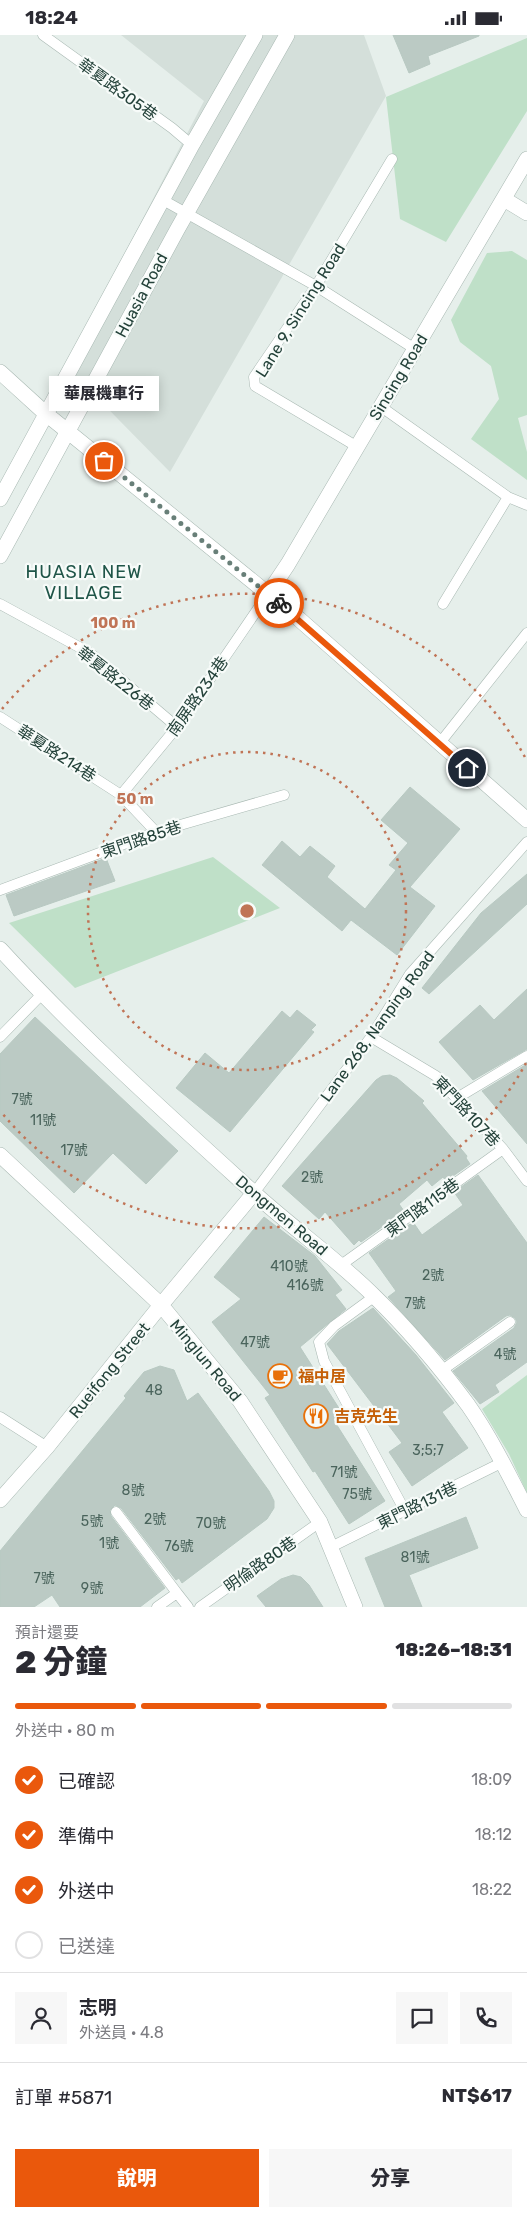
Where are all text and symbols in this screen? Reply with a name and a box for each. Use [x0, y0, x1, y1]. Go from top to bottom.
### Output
text: 18:24 [25, 6, 78, 29]
street label: 華夏路305巷 [74, 54, 161, 125]
street label: Lane 9, Sincing Road [252, 240, 349, 381]
street label: Huasia Road [111, 250, 172, 341]
street label: Sincing Road [365, 331, 432, 424]
callout: 華展機車行 [49, 376, 159, 411]
text: 華展機車行 [64, 384, 144, 403]
pin [83, 440, 125, 482]
icon: bag [90, 447, 118, 475]
district label: HUASIA NEW VILLAGE [25, 561, 143, 604]
courier [254, 578, 304, 628]
icon: bike [265, 589, 293, 617]
text: 100 m [91, 614, 135, 632]
street label: 華夏路226巷 [73, 642, 158, 714]
street label: 南屏路234巷 [163, 653, 232, 740]
street label: 華夏路214巷 [14, 721, 100, 786]
pin [446, 747, 488, 789]
icon: home [453, 754, 481, 782]
text: 50 m [117, 790, 153, 808]
street label: 東門路85巷 [99, 817, 184, 862]
centre of rings [238, 902, 256, 920]
street label: Lane 268, Nanping Road [316, 947, 438, 1105]
street label: 東門路107巷 [429, 1072, 504, 1150]
house number: 7號 [11, 1091, 33, 1108]
house number: 11號 [30, 1112, 56, 1129]
house number: 17號 [60, 1142, 88, 1159]
house number: 2號 [301, 1169, 323, 1186]
street label: Dongmen Road [232, 1171, 332, 1259]
street label: 東門路115巷 [381, 1174, 463, 1241]
house number: 410號 [270, 1258, 308, 1275]
house number: 2號 [422, 1267, 444, 1284]
house number: 416號 [287, 1277, 323, 1294]
house number: 7號 [404, 1295, 426, 1312]
street label: Minglun Road [166, 1316, 245, 1405]
street label: Rueifong Street [65, 1319, 154, 1422]
house number: 47號 [240, 1334, 270, 1351]
house number: 4號 [494, 1346, 516, 1363]
cafe icon: 福中居 [267, 1363, 293, 1389]
place label: 福中居 [298, 1367, 346, 1386]
house number: 48 [145, 1382, 163, 1399]
restaurant icon: 吉克先生 [303, 1403, 329, 1429]
place label: 吉克先生 [334, 1407, 398, 1426]
house number: 3;5;7 [412, 1442, 444, 1459]
house number: 71號 [330, 1464, 358, 1481]
street label: 東門路131巷 [374, 1478, 460, 1533]
house number: 8號 [122, 1482, 144, 1499]
house number: 75號 [342, 1486, 372, 1503]
house number: 2號 [144, 1511, 166, 1528]
house number: 5號 [81, 1513, 103, 1530]
house number: 70號 [196, 1515, 226, 1532]
street label: 明倫路80巷 [220, 1532, 300, 1596]
house number: 1號 [99, 1535, 119, 1552]
house number: 76號 [164, 1538, 194, 1555]
house number: 81號 [401, 1549, 429, 1566]
house number: 7號 [33, 1570, 55, 1587]
house number: 9號 [81, 1580, 103, 1597]
text: 預計還要 [15, 1623, 79, 1642]
text: 18:26–18:31 [395, 1638, 512, 1661]
text: 2 分鐘 [15, 1643, 107, 1681]
text: 外送中 · 80 m [15, 1721, 115, 1740]
icon: check [15, 1766, 43, 1794]
text: 已確認 [58, 1770, 115, 1793]
text: 18:09 [471, 1770, 512, 1789]
icon: check [15, 1821, 43, 1849]
text: 準備中 [58, 1825, 115, 1848]
text: 18:12 [475, 1825, 512, 1844]
icon: check [15, 1876, 43, 1904]
text: 外送中 [58, 1880, 115, 1903]
text: 18:22 [472, 1880, 512, 1899]
text: 已送達 [58, 1935, 115, 1958]
button: person [15, 1992, 67, 2044]
button: chat [396, 1992, 448, 2044]
button: phone [460, 1992, 512, 2044]
text: 志明 [79, 1996, 117, 2019]
text: 外送員 · 4.8 [79, 2023, 164, 2042]
text: NT$617 [441, 2084, 512, 2107]
text: 訂單 #5871 [15, 2086, 112, 2109]
button: 說明 [15, 2149, 259, 2207]
button: 分享 [269, 2149, 512, 2207]

